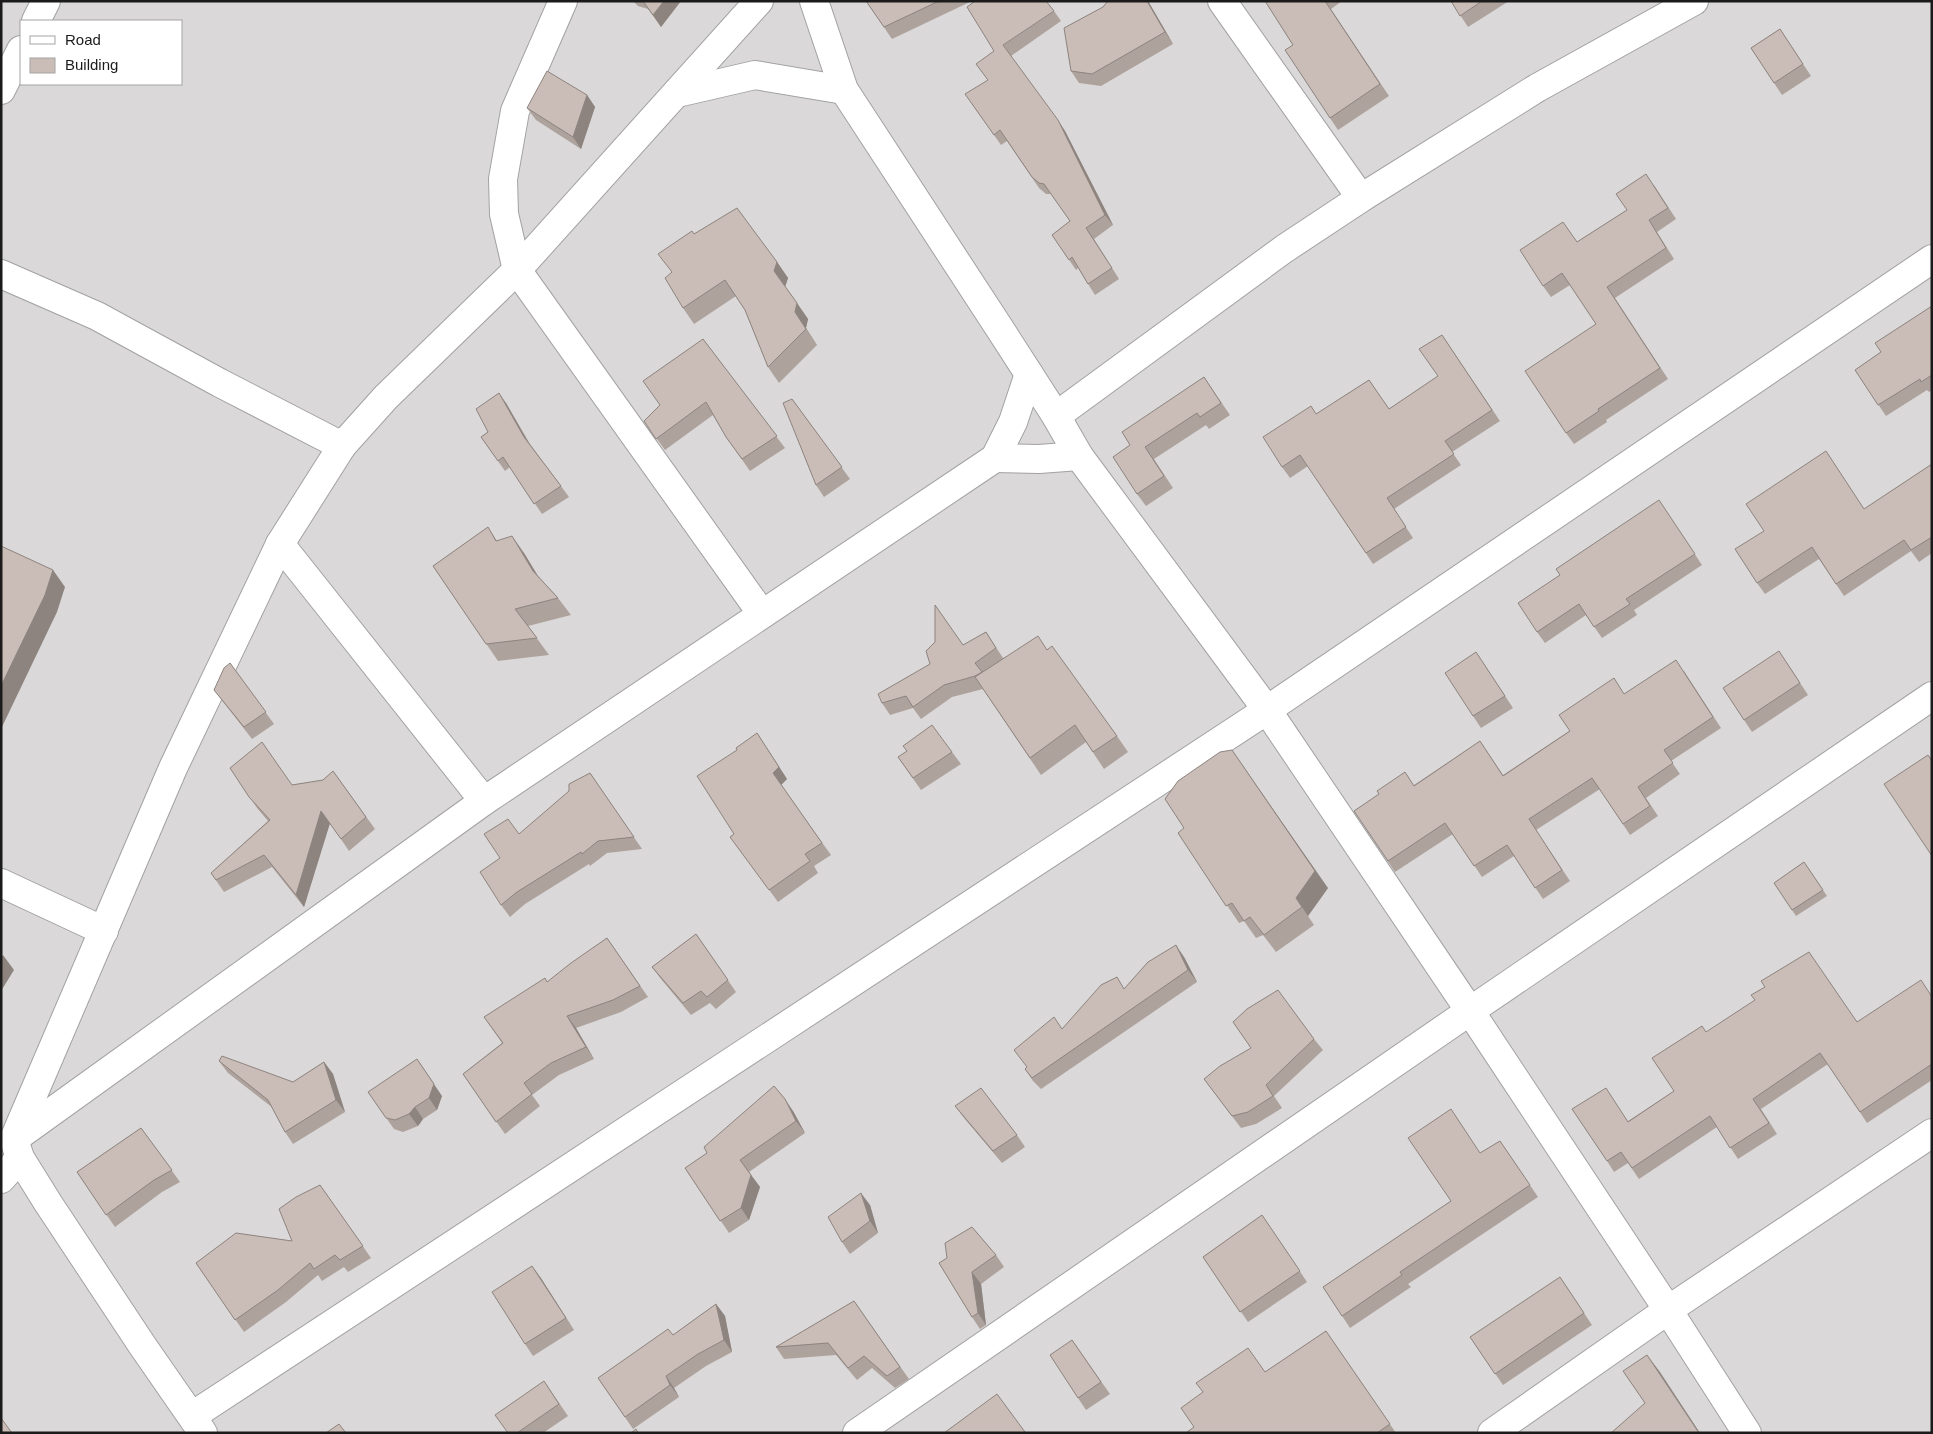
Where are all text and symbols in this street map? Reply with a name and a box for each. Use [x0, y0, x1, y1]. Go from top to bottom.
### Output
legend [20, 20, 182, 85]
text: Road [65, 31, 101, 48]
text: Building [65, 56, 118, 73]

